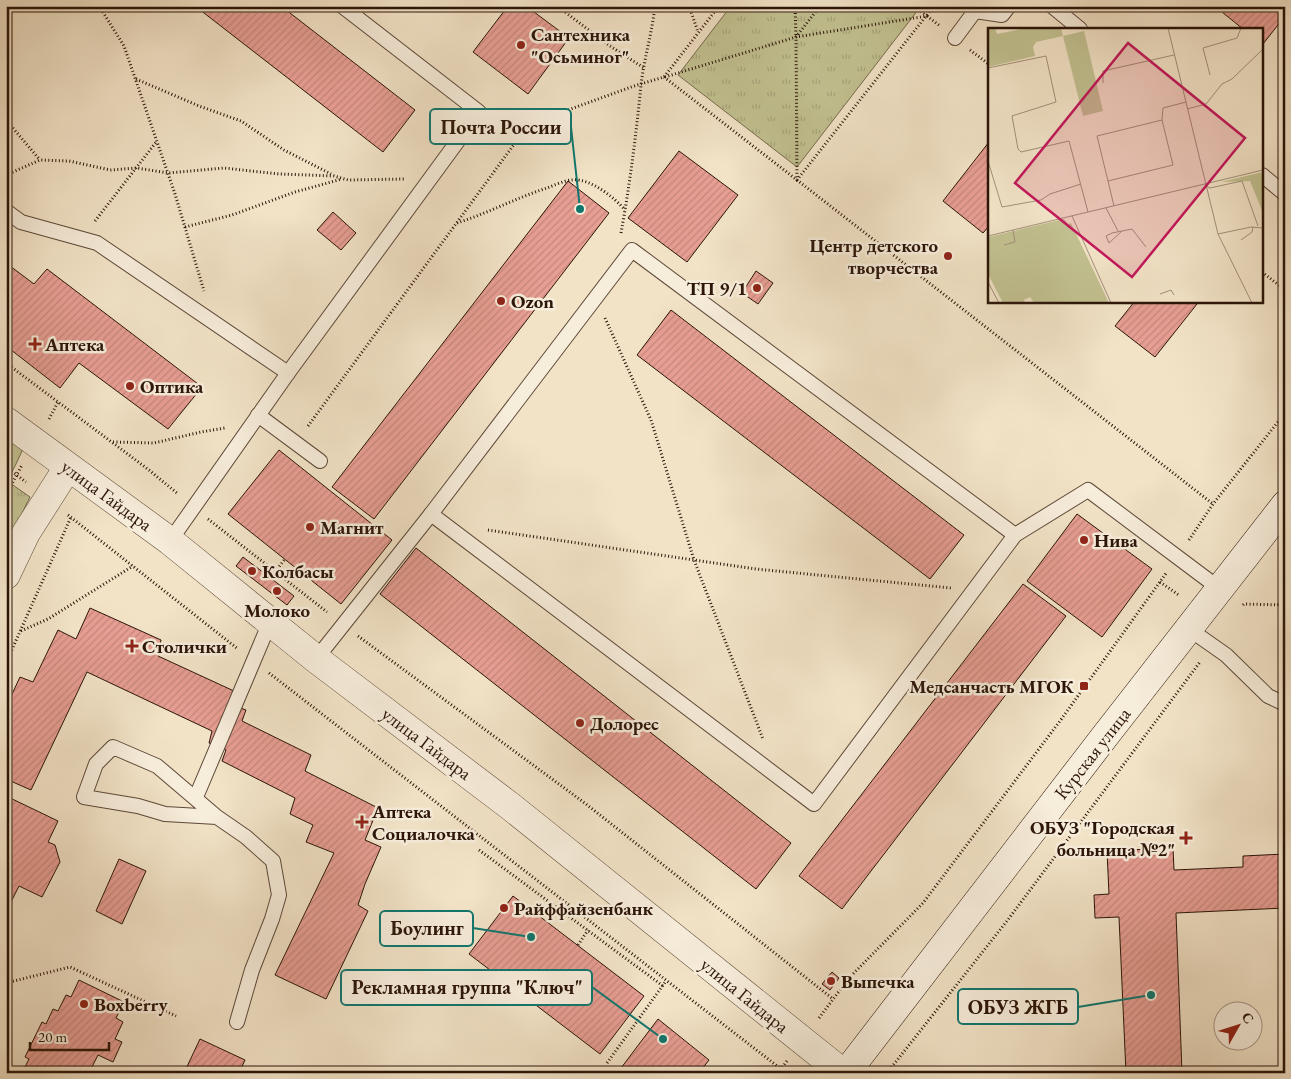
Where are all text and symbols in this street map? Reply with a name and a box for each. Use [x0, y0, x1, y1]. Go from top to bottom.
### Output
place label: Сантехника "Осьминог" [531, 22, 631, 69]
inset map [988, 28, 1264, 302]
marker: Сантехника "Осьминог" [515, 39, 527, 51]
callout: Почта России [430, 109, 571, 144]
text: Почта России [440, 114, 562, 140]
place label: Центр детского творчества [810, 233, 939, 280]
marker: Центр детского творчества [942, 250, 954, 262]
place label: ТП 9/1 [686, 276, 747, 301]
marker: ТП 9/1 [751, 282, 763, 294]
place label: Ozon [511, 289, 554, 314]
marker: Ozon [495, 295, 507, 307]
place label: Аптека [44, 332, 105, 357]
marker: Аптека [29, 338, 41, 350]
place label: Оптика [140, 374, 204, 399]
marker: Оптика [124, 380, 136, 392]
street label: улица Гайдара [56, 454, 158, 537]
place label: Магнит [320, 515, 384, 540]
marker: Магнит [304, 521, 316, 533]
place label: Нива [1094, 528, 1139, 553]
marker: Нива [1078, 534, 1090, 546]
place label: Колбасы [262, 559, 334, 584]
marker: Колбасы [246, 565, 258, 577]
marker: Молоко [271, 585, 283, 597]
place label: Молоко [244, 598, 310, 623]
place label: Столички [142, 634, 227, 659]
marker: Столички [126, 640, 138, 652]
place label: Медсанчасть МГОК [909, 674, 1075, 699]
marker: Медсанчасть МГОК [1078, 680, 1090, 692]
street label: улица Гайдара [377, 701, 477, 786]
street label: Курская улица [1049, 702, 1137, 805]
place label: Долорес [590, 711, 659, 736]
marker: Долорес [574, 717, 586, 729]
place label: Аптека Социалочка [371, 799, 476, 846]
place label: ОБУЗ "Городская больница №2" [1030, 815, 1175, 862]
marker: Аптека Социалочка [356, 816, 368, 828]
marker: ОБУЗ "Городская больница №2" [1179, 831, 1193, 845]
place label: Райффайзенбанк [514, 896, 654, 921]
marker: Райффайзенбанк [498, 902, 510, 914]
callout: Боулинг [380, 911, 473, 946]
text: Боулинг [390, 915, 464, 941]
street label: улица Гайдара [695, 952, 794, 1039]
place label: Выпечка [841, 969, 915, 994]
callout: Рекламная группа "Ключ" [341, 970, 592, 1005]
text: Рекламная группа "Ключ" [351, 974, 583, 1000]
marker: Выпечка [825, 975, 837, 987]
callout: ОБУЗ ЖГБ [958, 989, 1078, 1024]
place label: Boxberry [94, 992, 168, 1017]
text: ОБУЗ ЖГБ [968, 994, 1068, 1020]
marker: Boxberry [78, 998, 90, 1010]
north arrow [1214, 1002, 1264, 1052]
text: С [1238, 1008, 1258, 1027]
scale bar [30, 1019, 109, 1051]
text: 20 m [38, 1027, 67, 1046]

